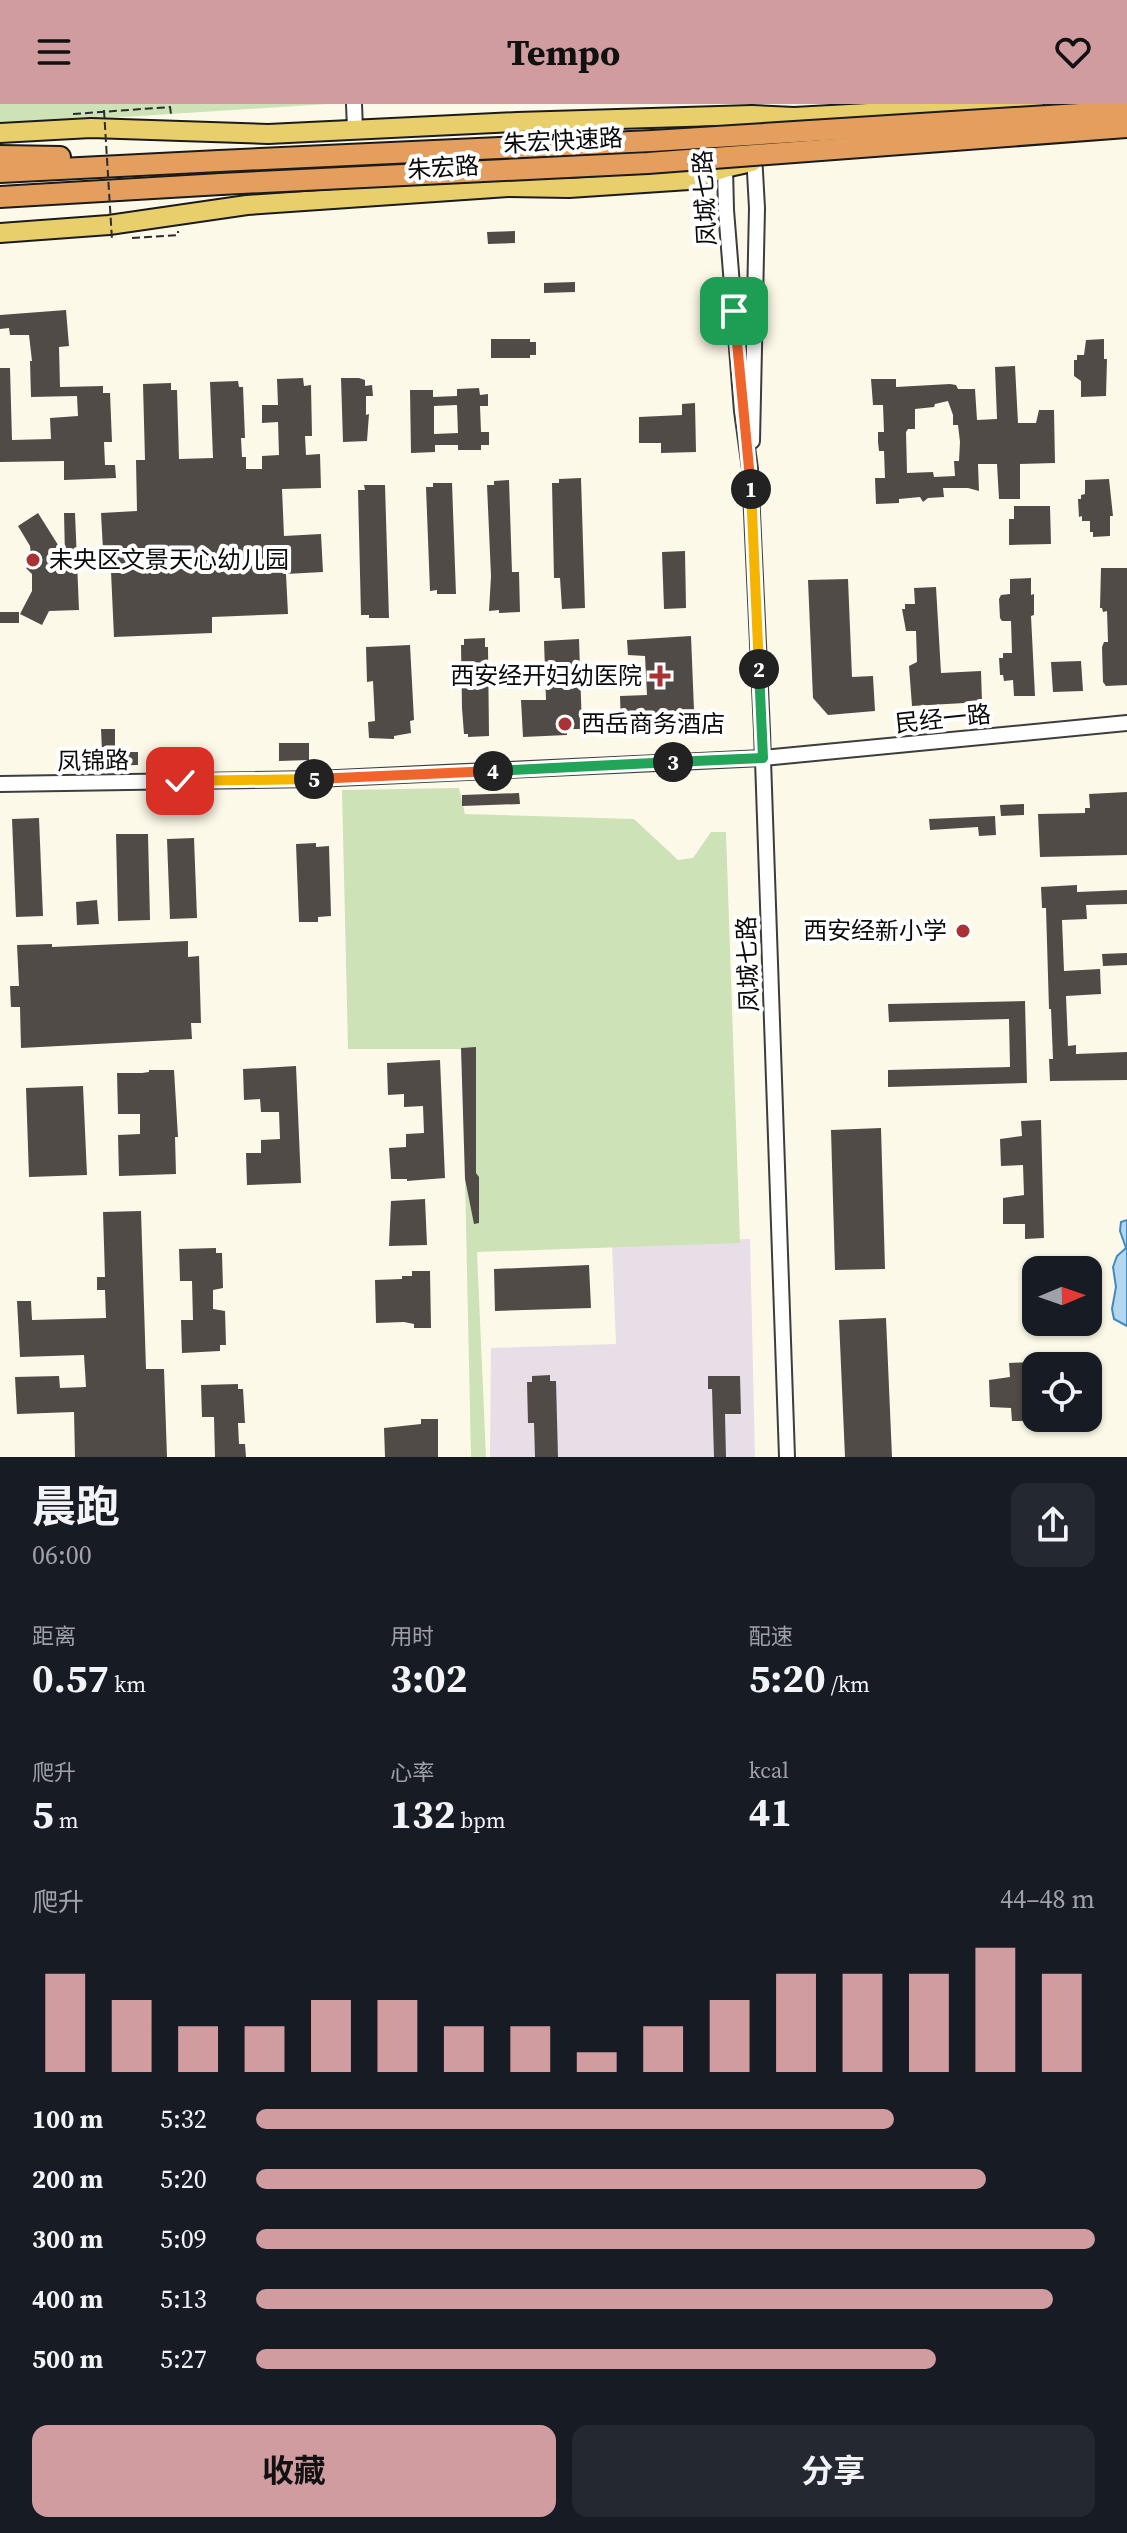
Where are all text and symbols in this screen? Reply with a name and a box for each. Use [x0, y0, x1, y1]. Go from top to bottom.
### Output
text: Tempo [507, 28, 620, 77]
icon: menu [32, 30, 76, 74]
icon: heart [1051, 30, 1095, 74]
street label: 朱宏快速路 [502, 121, 624, 160]
street label: 朱宏路 [406, 149, 480, 186]
street label: 凤城七路 [686, 149, 723, 247]
pin [700, 277, 768, 345]
icon: arrive [712, 289, 756, 333]
pin: 1 [731, 469, 771, 509]
text: 1 [745, 474, 757, 504]
place label: 未央区文景天心幼儿园 [49, 543, 289, 576]
marker: 未央区文景天心幼儿园 [24, 551, 42, 569]
pin: 2 [739, 649, 779, 689]
text: 2 [753, 654, 765, 684]
place label: 西安经开妇幼医院 [450, 659, 642, 692]
marker: 西安经开妇幼医院 [649, 665, 671, 687]
street label: 民经一路 [893, 697, 992, 740]
place label: 西岳商务酒店 [581, 707, 725, 740]
marker: 西岳商务酒店 [556, 715, 574, 733]
pin: 3 [653, 742, 693, 782]
street label: 凤锦路 [57, 743, 129, 778]
pin [146, 747, 214, 815]
text: 3 [667, 747, 679, 777]
pin: 4 [473, 751, 513, 791]
text: 4 [487, 756, 499, 786]
icon: check [158, 759, 202, 803]
pin: 5 [294, 759, 334, 799]
text: 5 [308, 764, 320, 794]
place label: 西安经新小学 [803, 914, 947, 947]
street label: 凤城七路 [729, 915, 766, 1013]
marker: 西安经新小学 [954, 922, 972, 940]
north arrow [1022, 1256, 1102, 1336]
map controls [1022, 1256, 1102, 1432]
button: locate [1022, 1352, 1102, 1432]
text: 晨跑 [32, 1476, 120, 1537]
button: share [1011, 1483, 1095, 1567]
text: 06:00 [32, 1537, 92, 1573]
text: 距离 [32, 1621, 76, 1651]
text: 用时 [390, 1621, 434, 1651]
text: 配速 [749, 1621, 793, 1651]
text: 0.57 [32, 1651, 109, 1705]
text: 3:02 [390, 1651, 467, 1705]
text: 5:20 [749, 1651, 826, 1705]
text: km [109, 1669, 146, 1699]
text: /km [826, 1669, 870, 1699]
text: kcal [749, 1755, 789, 1785]
text: 爬升 [32, 1757, 76, 1787]
text: 心率 [390, 1757, 434, 1787]
text: 41 [749, 1785, 792, 1839]
text: 5 [32, 1787, 54, 1841]
text: 132 [390, 1787, 455, 1841]
text: m [54, 1805, 79, 1835]
text: bpm [455, 1805, 506, 1835]
text: 44–48 m [1000, 1881, 1095, 1917]
text: 爬升 [32, 1884, 84, 1920]
text: 100 m [32, 2101, 103, 2137]
text: 5:32 [160, 2101, 207, 2137]
text: 200 m [32, 2161, 103, 2197]
text: 5:20 [160, 2161, 207, 2197]
text: 300 m [32, 2221, 103, 2257]
text: 5:09 [160, 2221, 207, 2257]
text: 400 m [32, 2281, 103, 2317]
text: 5:13 [160, 2281, 207, 2317]
text: 500 m [32, 2341, 103, 2377]
text: 5:27 [160, 2341, 207, 2377]
button: 收藏 [32, 2425, 556, 2517]
button: 分享 [572, 2425, 1095, 2517]

